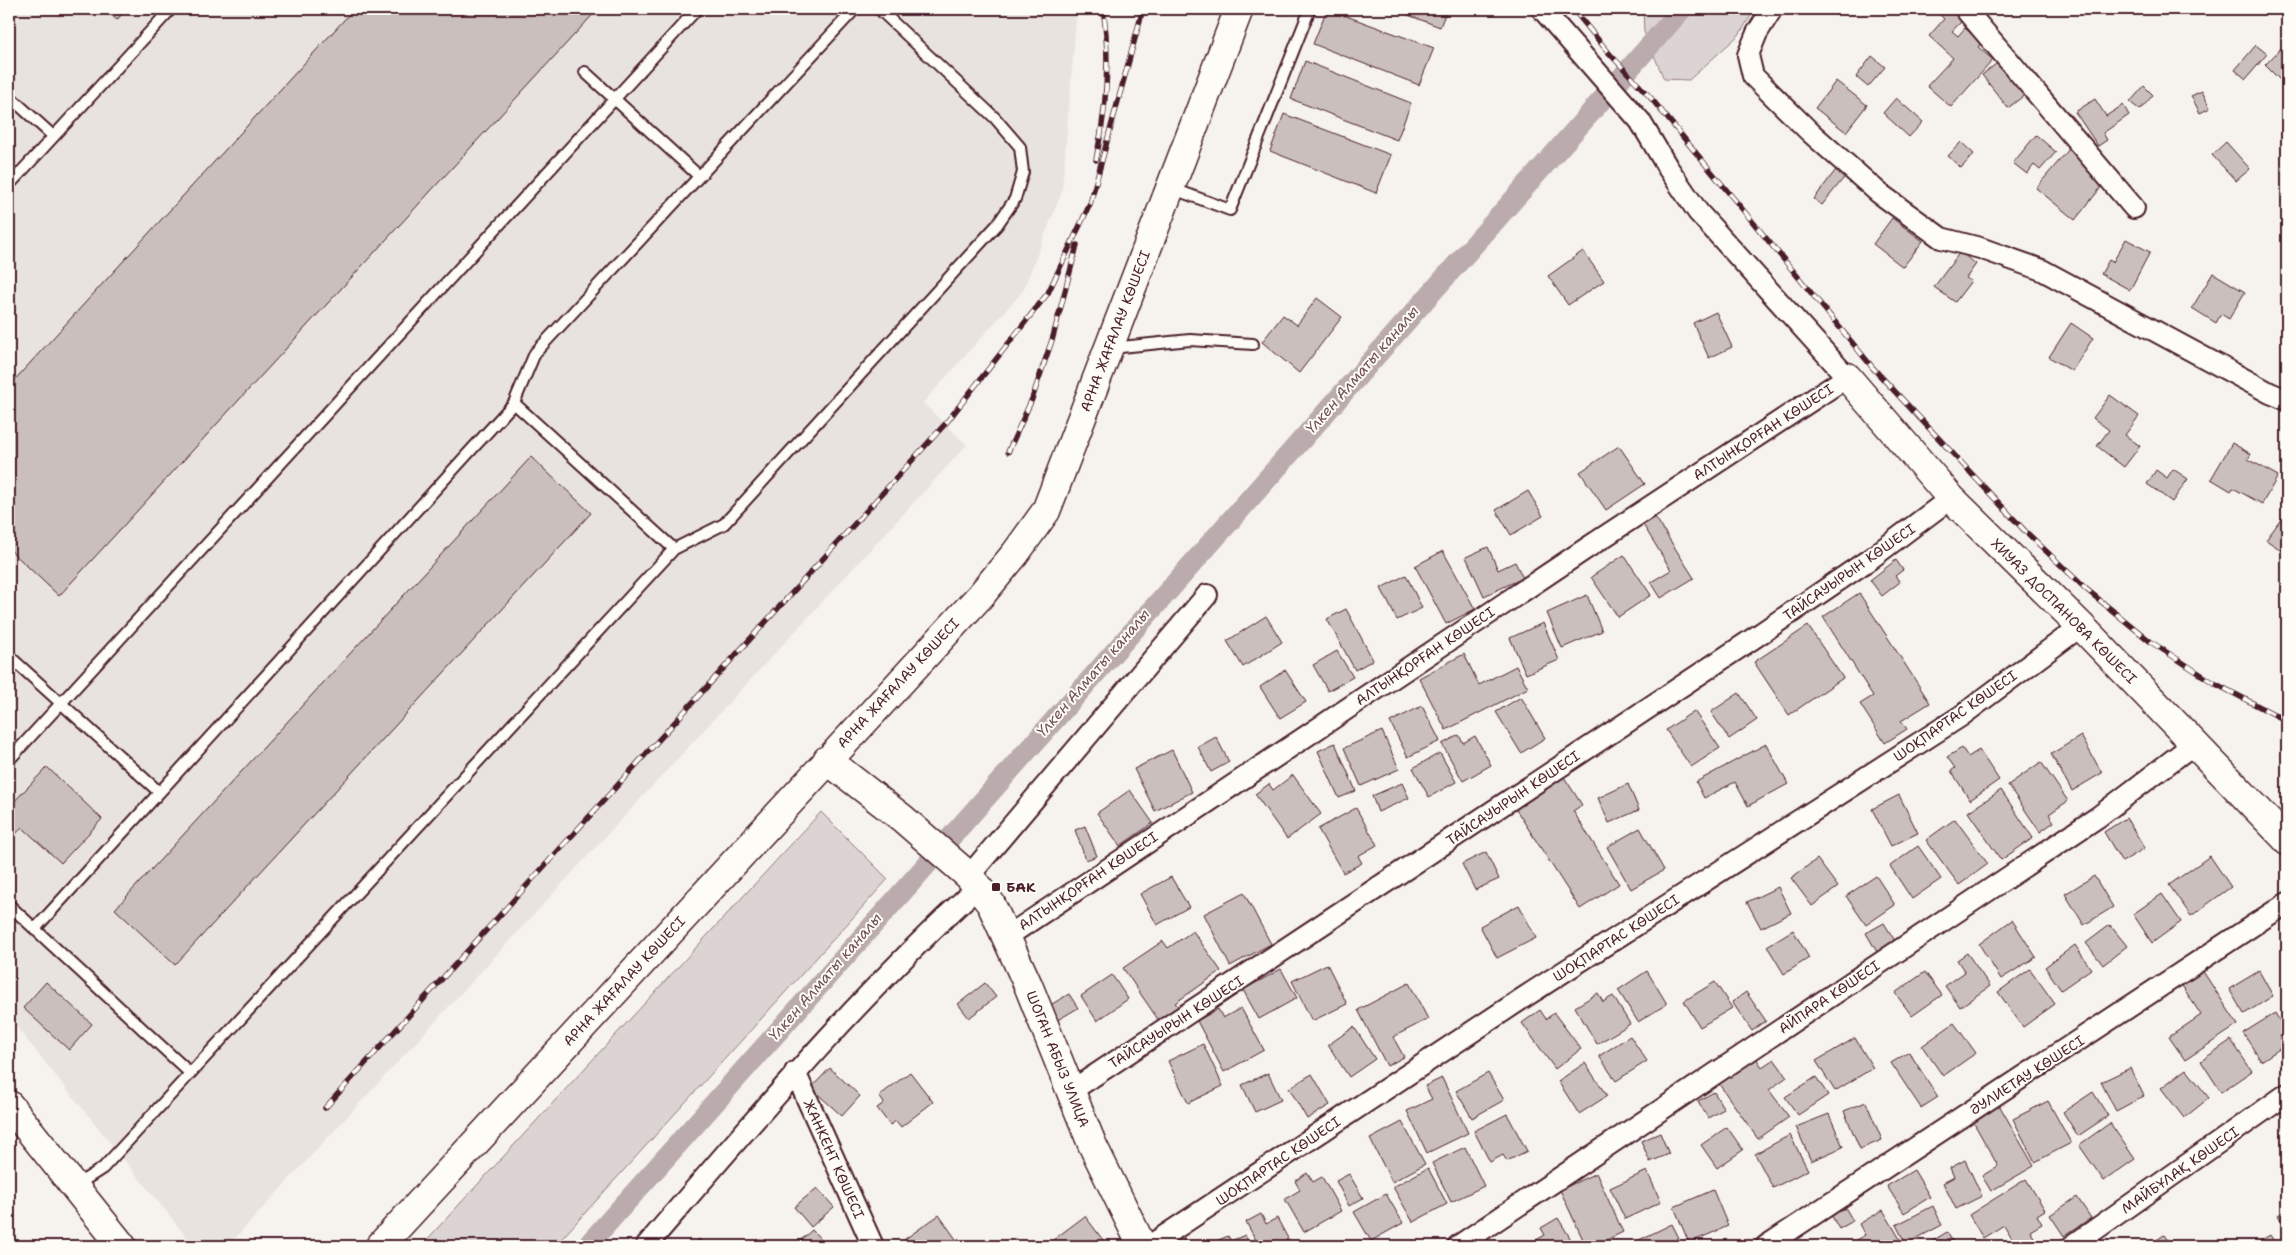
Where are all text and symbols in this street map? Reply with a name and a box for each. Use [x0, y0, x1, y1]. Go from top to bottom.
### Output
street label: АРНА ЖАҒАЛАУ КӨШЕСІ [1076, 248, 1154, 414]
water label: Үлкен Алматы каналы [1301, 302, 1423, 438]
street label: АЛТЫНҚОРҒАН КӨШЕСІ [1689, 380, 1837, 484]
street label: ТАЙСАУЫРЫН КӨШЕСІ [1779, 519, 1919, 624]
street label: ХИУАЗ ДОСПАНОВА КӨШЕСІ [1987, 534, 2141, 688]
street label: АЛТЫНҚОРҒАН КӨШЕСІ [1352, 603, 1498, 709]
water label: Үлкен Алматы каналы [1032, 605, 1154, 741]
street label: АРНА ЖАҒАЛАУ КӨШЕСІ [833, 614, 963, 752]
street label: ШОҚПАРТАС КӨШЕСІ [1890, 666, 2021, 766]
street label: ТАЙСАУЫРЫН КӨШЕСІ [1443, 746, 1583, 849]
street label: АЛТЫНҚОРҒАН КӨШЕСІ [1015, 828, 1161, 934]
place label: БАК [1006, 878, 1036, 896]
marker: БАК [990, 881, 1002, 893]
street label: ШОҚПАРТАС КӨШЕСІ [1549, 890, 1683, 986]
water label: Үлкен Алматы каналы [764, 909, 886, 1045]
street label: АРНА ЖАҒАЛАУ КӨШЕСІ [559, 912, 689, 1050]
street label: АЙПАРА КӨШЕСІ [1775, 956, 1883, 1038]
street label: ТАЙСАУЫРЫН КӨШЕСІ [1105, 971, 1247, 1072]
street label: ШОГАН АБЫЗ УЛИЦА [1022, 988, 1094, 1130]
street label: ӘУЛИЕТАУ КӨШЕСІ [1966, 1031, 2088, 1119]
street label: ЖАНКЕНТ КӨШЕСІ [800, 1096, 869, 1222]
street label: ШОҚПАРТАС КӨШЕСІ [1212, 1112, 1344, 1210]
street label: МАЙБҰЛАҚ КӨШЕСІ [2118, 1122, 2243, 1217]

